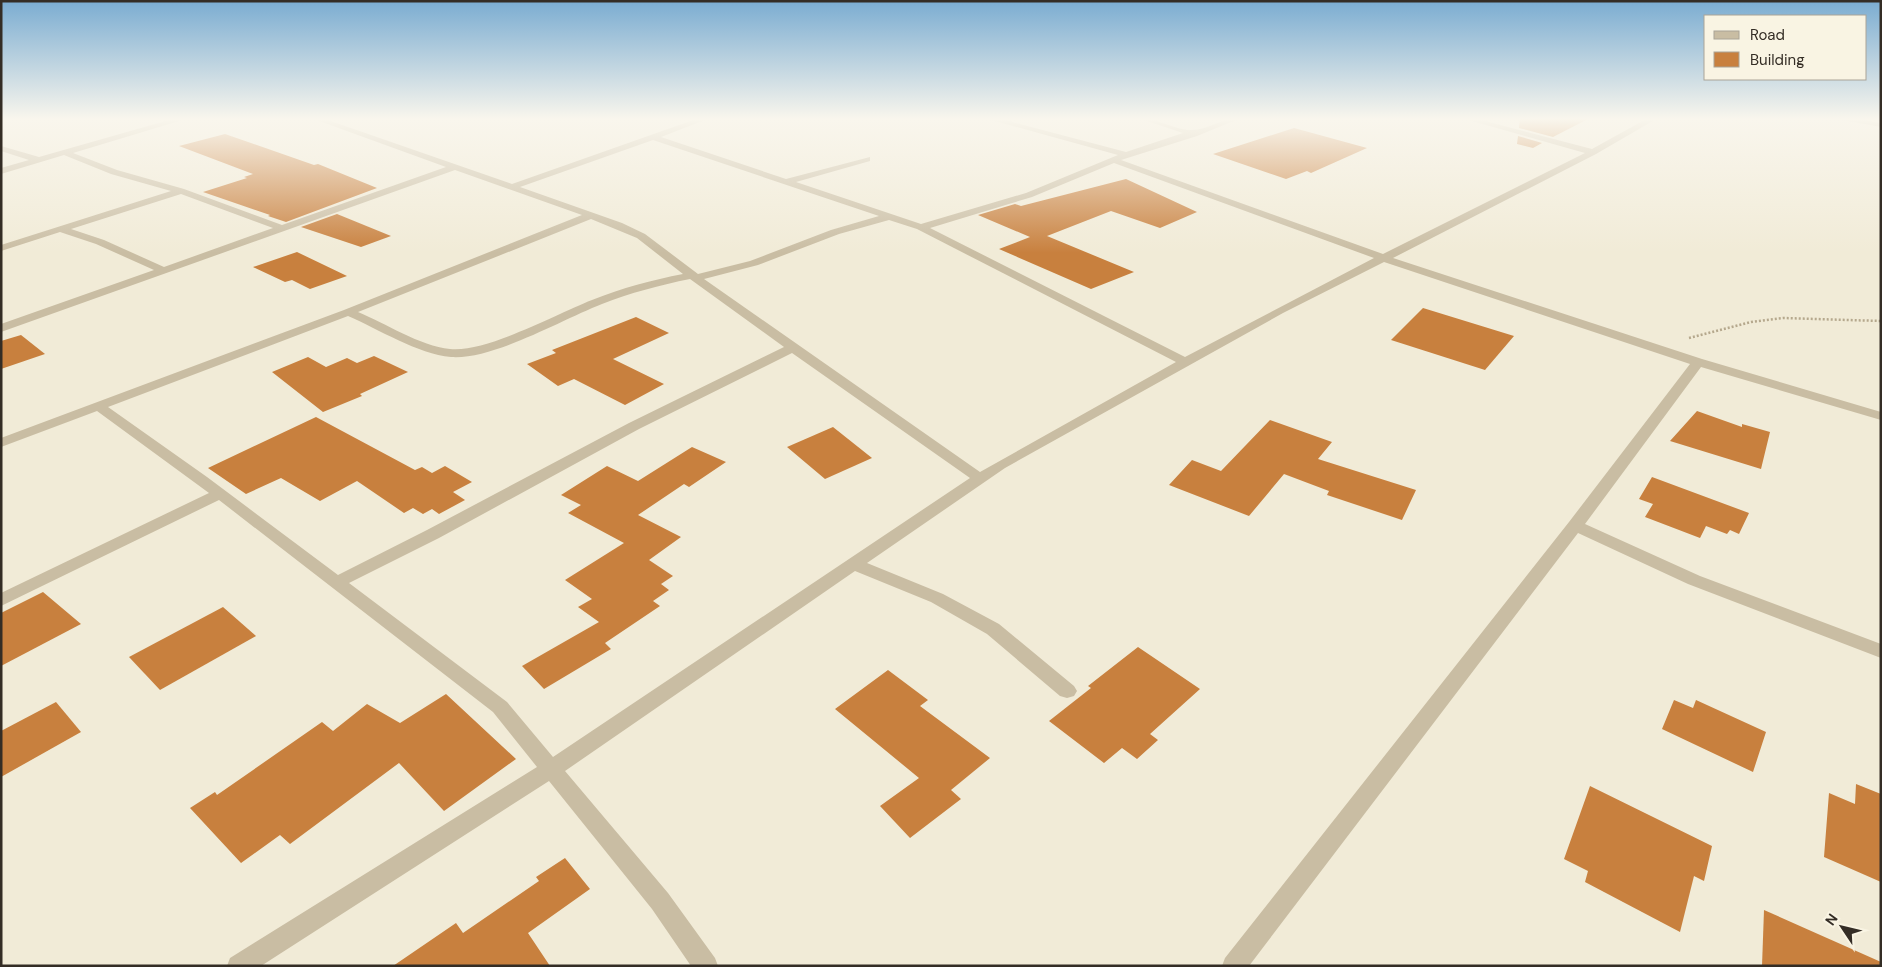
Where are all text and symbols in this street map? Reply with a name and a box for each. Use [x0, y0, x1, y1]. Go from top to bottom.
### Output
legend [1704, 15, 1867, 80]
text: Road [1750, 25, 1785, 45]
text: Building [1750, 50, 1805, 70]
north arrow [1817, 902, 1867, 952]
text: N [1821, 910, 1842, 929]

